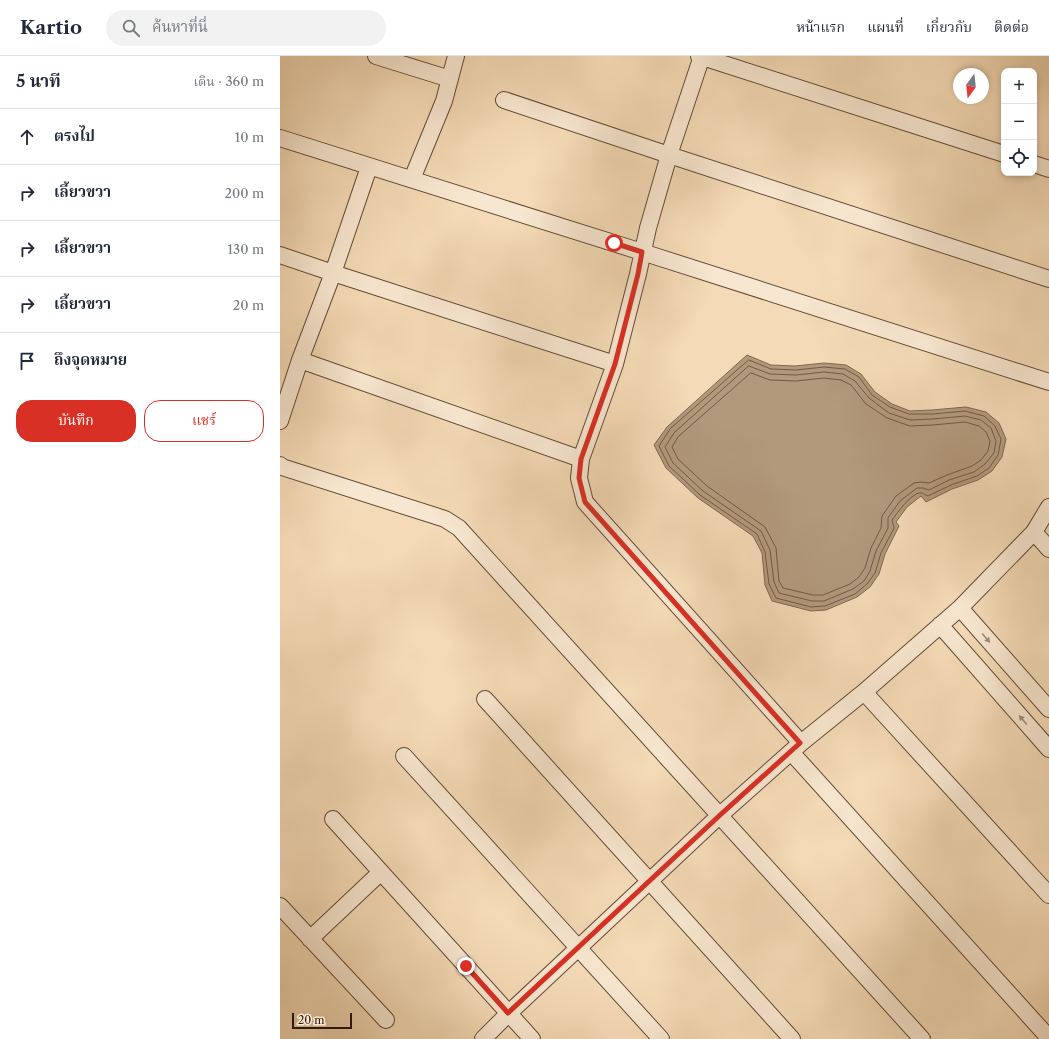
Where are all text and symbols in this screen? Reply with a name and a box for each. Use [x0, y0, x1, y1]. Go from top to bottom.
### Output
search box [106, 10, 386, 46]
text: Kartio [20, 16, 82, 39]
icon: search [120, 17, 142, 39]
text: ค้นหาที่นี่ [152, 17, 208, 36]
text: หน้าแรก [796, 18, 845, 36]
text: แผนที่ [867, 18, 904, 36]
text: เกี่ยวกับ [926, 18, 972, 36]
text: ติดต่อ [994, 18, 1029, 36]
north arrow [953, 68, 989, 104]
map controls [1001, 68, 1037, 176]
button: + [1001, 68, 1037, 104]
text: 5 นาที [16, 71, 61, 91]
text: เดิน · 360 m [194, 73, 264, 89]
button: − [1001, 104, 1037, 140]
icon: ahead [16, 126, 38, 148]
text: ตรงไป [54, 126, 95, 145]
text: 10 m [235, 129, 264, 145]
button: locate [1001, 140, 1037, 176]
icon: right [16, 182, 38, 204]
text: เลี้ยวขวา [54, 182, 111, 201]
text: 200 m [224, 185, 264, 201]
route start [605, 234, 623, 252]
icon: right [16, 238, 38, 260]
text: เลี้ยวขวา [54, 238, 111, 257]
text: 130 m [228, 241, 264, 257]
icon: right [16, 294, 38, 316]
text: เลี้ยวขวา [54, 294, 111, 313]
text: 20 m [233, 297, 264, 313]
icon: arrive [16, 350, 38, 372]
text: ถึงจุดหมาย [54, 350, 127, 369]
button: บันทึก [16, 400, 136, 442]
button: แชร์ [144, 400, 264, 442]
one-way arrow [981, 633, 990, 642]
one-way arrow [1019, 715, 1028, 725]
route end [457, 957, 475, 975]
scale bar [292, 1011, 352, 1030]
text: 20 m [298, 1013, 324, 1027]

